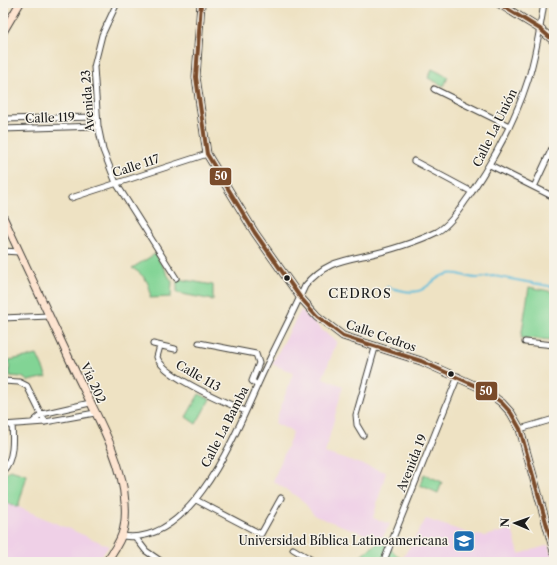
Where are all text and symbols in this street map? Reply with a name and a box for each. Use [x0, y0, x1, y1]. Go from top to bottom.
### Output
street label: Avenida 23 [78, 69, 97, 134]
street label: Calle La Unión [469, 86, 520, 169]
street label: Calle 119 [25, 109, 75, 126]
street label: Calle 117 [110, 151, 161, 180]
line badge: 50 [209, 167, 232, 186]
text: 50 [214, 169, 228, 183]
unlabelled marker [282, 273, 292, 283]
district label: CEDROS [328, 285, 392, 301]
street label: Calle Cedros [344, 316, 418, 355]
street label: Calle 113 [173, 357, 223, 394]
street label: Vía 202 [77, 359, 109, 406]
unlabelled marker [446, 369, 456, 379]
line badge: 50 [475, 381, 498, 401]
street label: Calle La Bamba [198, 383, 252, 470]
text: 50 [479, 384, 493, 398]
street label: Avenida 19 [393, 432, 430, 495]
north arrow [495, 503, 535, 543]
text: N [498, 517, 512, 528]
school or university icon: Universidad Bíblica Latinoamericana [451, 528, 477, 554]
place label: Universidad Bíblica Latinoamericana [239, 533, 449, 548]

